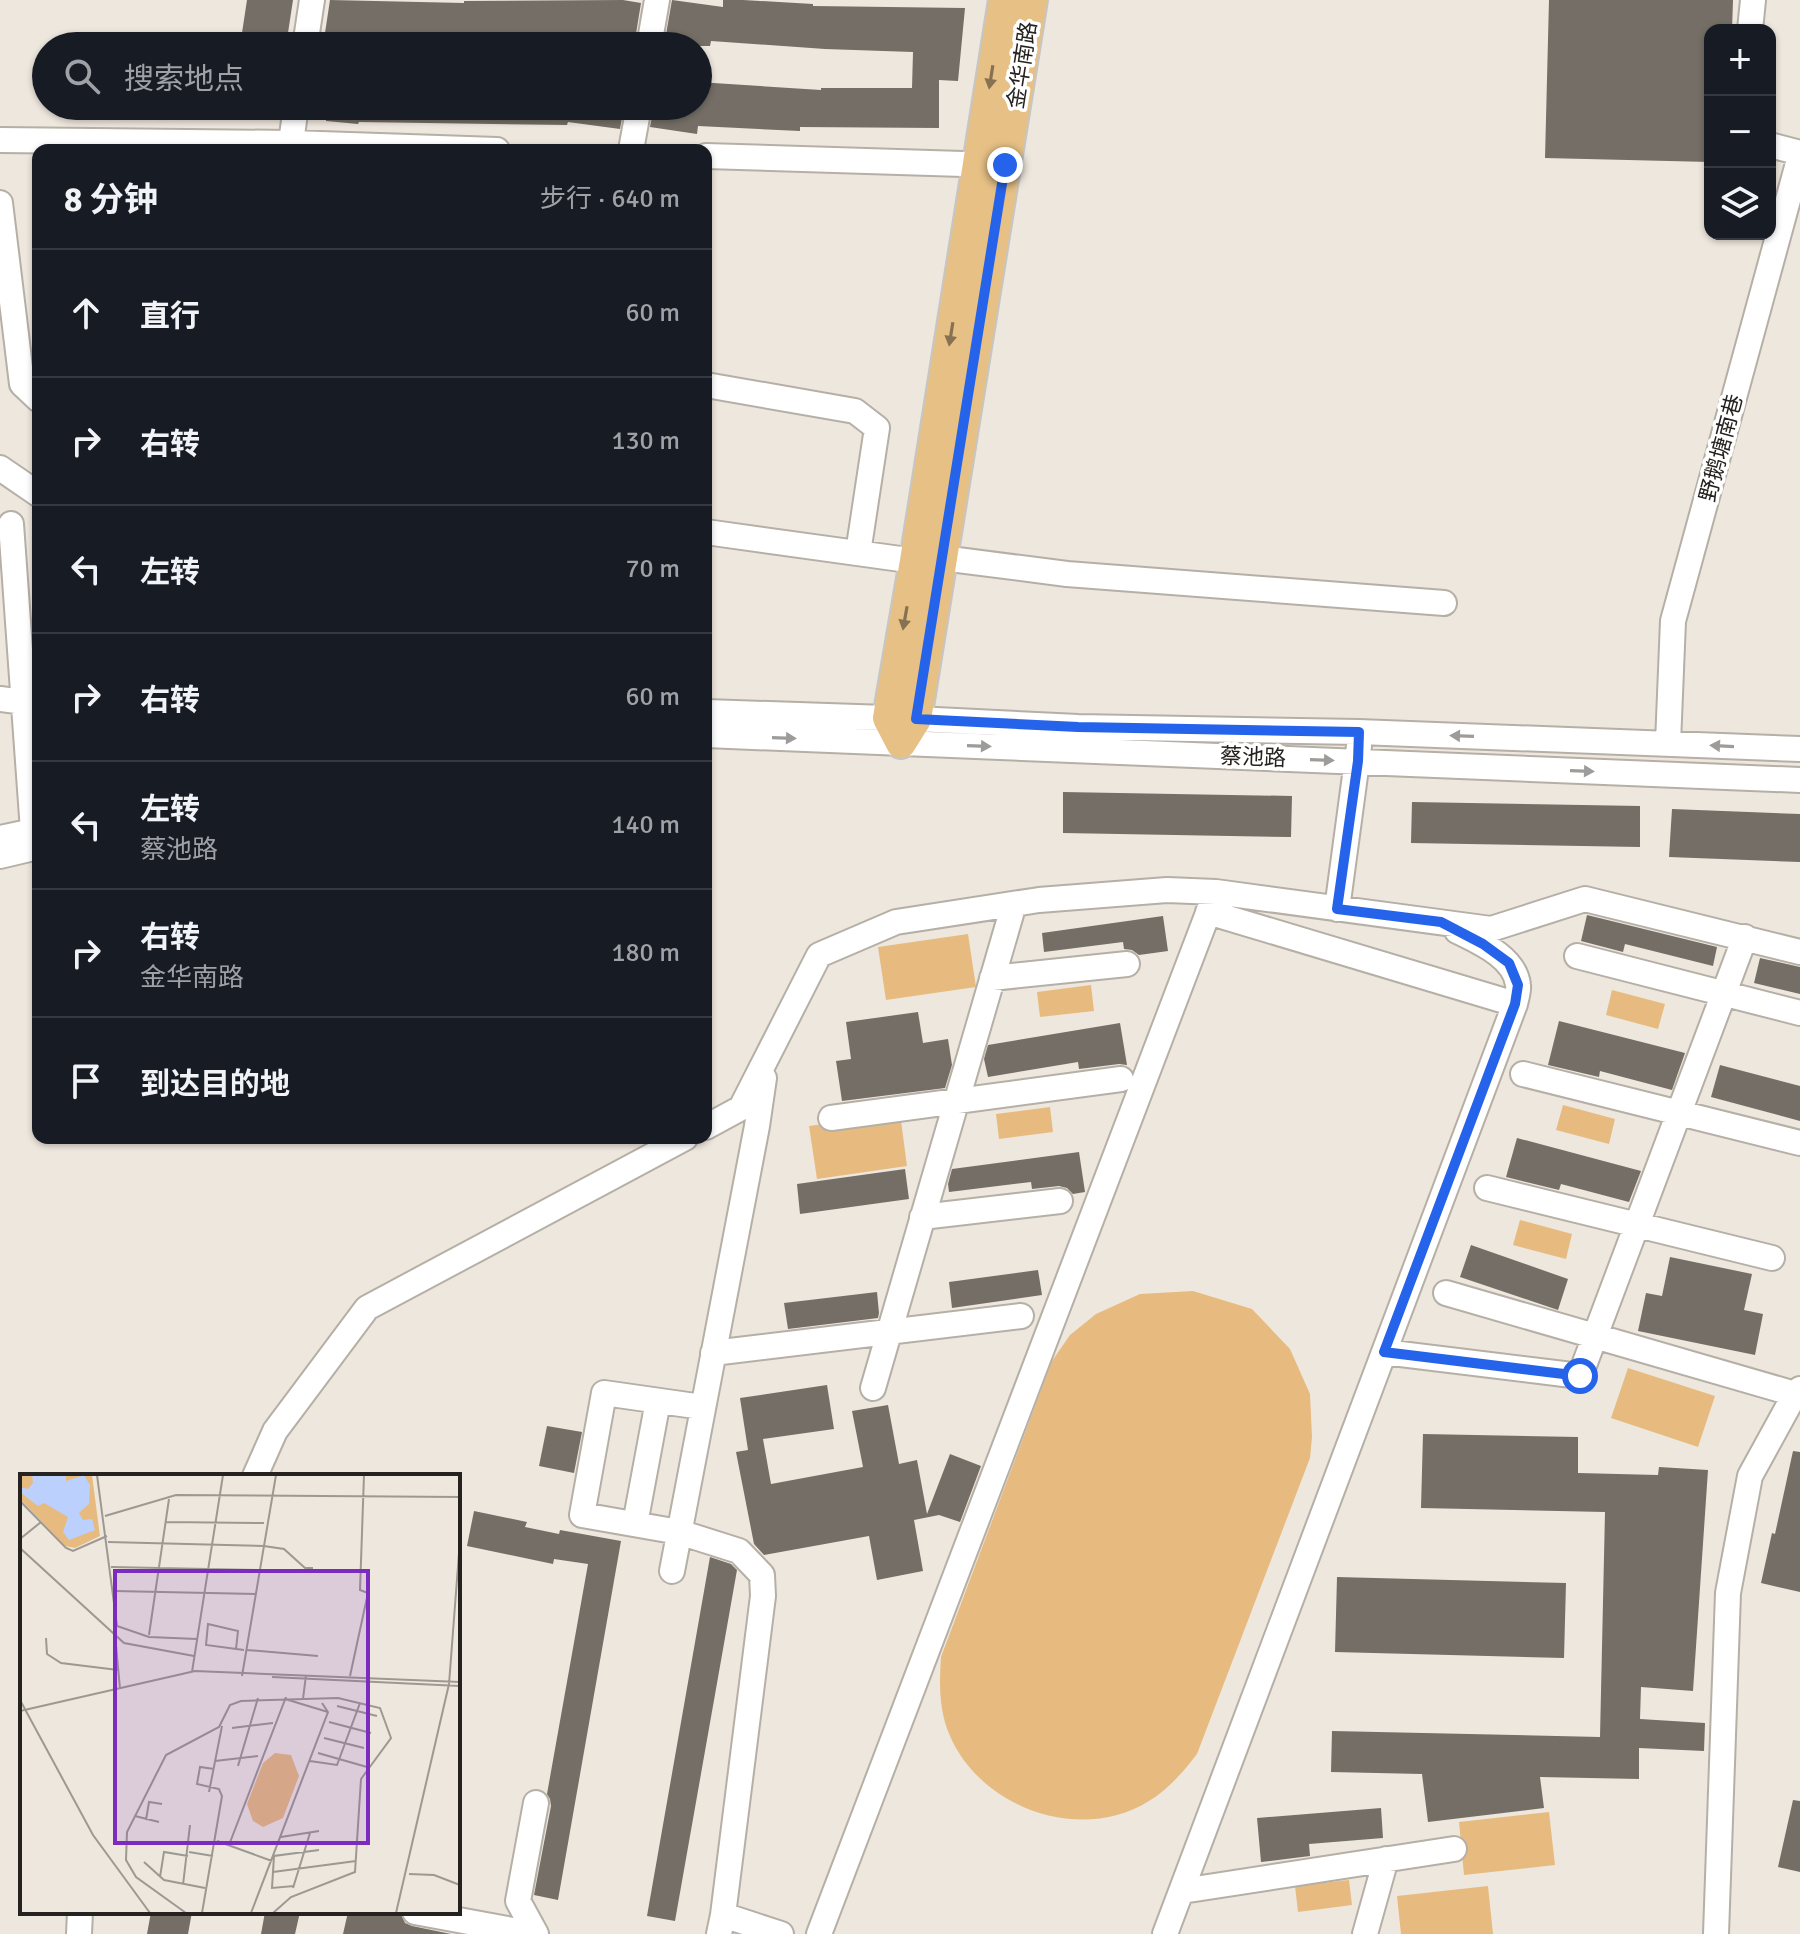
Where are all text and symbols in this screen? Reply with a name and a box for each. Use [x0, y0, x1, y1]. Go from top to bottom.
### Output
street label: 金华南路 [1002, 19, 1042, 111]
map controls [1704, 24, 1776, 240]
button: + [1704, 24, 1776, 96]
search box [32, 32, 712, 120]
icon: search [60, 54, 104, 98]
text: 搜索地点 [124, 61, 244, 98]
one-way arrow [985, 65, 997, 90]
button: − [1704, 96, 1776, 168]
route end [987, 147, 1023, 183]
button: layers [1704, 168, 1776, 240]
text: 8 分钟 [64, 179, 158, 221]
text: 步行 · 640 m [540, 183, 680, 215]
icon: ahead [64, 291, 108, 335]
text: 60 m [625, 297, 680, 329]
text: 直行 [140, 298, 200, 335]
one-way arrow [944, 322, 957, 347]
street label: 野鹅塘南巷 [1694, 391, 1748, 505]
icon: right [64, 419, 108, 463]
text: 130 m [611, 425, 680, 457]
text: 右转 [140, 426, 200, 463]
icon: left [64, 547, 108, 591]
text: 70 m [625, 553, 680, 585]
text: 左转 [140, 554, 200, 591]
one-way arrow [899, 606, 911, 631]
icon: right [64, 675, 108, 719]
text: 60 m [625, 681, 680, 713]
text: 右转 [140, 682, 200, 719]
one-way arrow [1449, 729, 1474, 742]
one-way arrow [772, 732, 797, 745]
one-way arrow [967, 739, 992, 752]
one-way arrow [1709, 739, 1734, 752]
street label: 蔡池路 [1220, 742, 1286, 772]
one-way arrow [1310, 753, 1335, 766]
one-way arrow [1570, 764, 1595, 777]
text: 左转 [140, 791, 200, 828]
icon: left [64, 803, 108, 847]
text: 140 m [611, 809, 680, 841]
text: 蔡池路 [140, 834, 218, 866]
text: 右转 [140, 919, 200, 956]
icon: right [64, 931, 108, 975]
text: 180 m [611, 937, 680, 969]
text: 金华南路 [140, 962, 244, 994]
icon: arrive [64, 1059, 108, 1103]
text: 到达目的地 [140, 1066, 290, 1103]
route start [1562, 1358, 1598, 1394]
inset map [20, 1474, 460, 1914]

